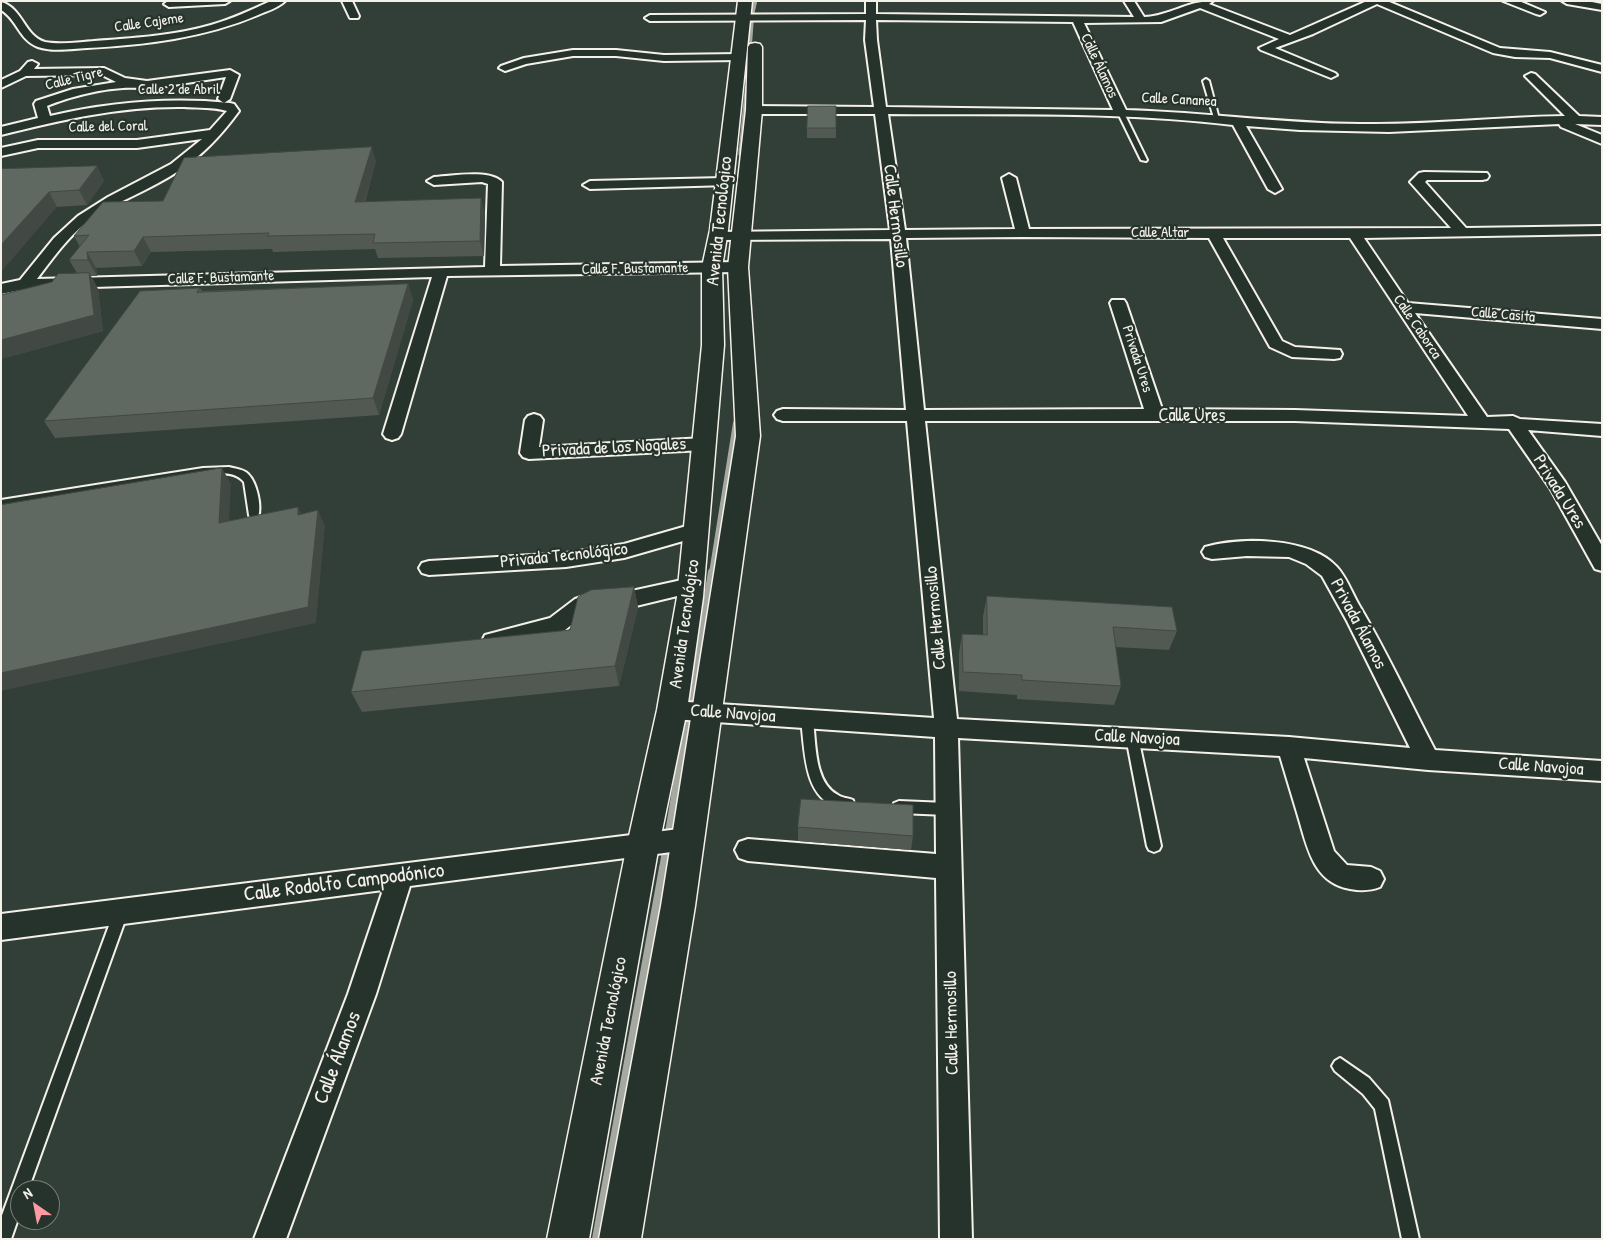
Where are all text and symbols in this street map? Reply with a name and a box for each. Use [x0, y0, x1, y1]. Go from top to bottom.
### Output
street label: Calle Cajeme [113, 9, 185, 37]
street label: Calle Álamos [1076, 31, 1122, 101]
street label: Calle Tigre [43, 63, 105, 95]
street label: Calle 2 de Abril [138, 81, 220, 99]
street label: Calle Cananea [1141, 89, 1217, 111]
street label: Calle del Coral [68, 117, 148, 137]
street label: Avenida Tecnológico [702, 155, 738, 287]
street label: Calle Hermosillo [878, 163, 912, 269]
street label: Calle Altar [1131, 224, 1189, 242]
street label: Calle F. Bustamante [582, 259, 688, 279]
street label: Calle F. Bustamante [167, 267, 275, 289]
street label: Calle Caborca [1389, 291, 1445, 363]
street label: Calle Casita [1470, 303, 1536, 327]
street label: Privada Ures [1118, 323, 1156, 395]
street label: Calle Ures [1159, 405, 1225, 427]
street label: Privada de los Nogales [541, 433, 687, 463]
street label: Privada Ures [1528, 451, 1590, 533]
street label: Privada Tecnológico [499, 539, 629, 573]
street label: Avenida Tecnológico [665, 558, 705, 690]
street label: Calle Hermosillo [921, 565, 951, 671]
street label: Privada Álamos [1325, 575, 1391, 673]
street label: Calle Navojoa [690, 700, 776, 728]
street label: Calle Navojoa [1094, 725, 1180, 751]
street label: Calle Navojoa [1498, 753, 1584, 781]
street label: Calle Rodolfo Campodónico [242, 858, 446, 908]
street label: Avenida Tecnológico [586, 955, 632, 1087]
street label: Calle Hermosillo [940, 971, 964, 1075]
street label: Calle Álamos [309, 1008, 367, 1108]
north arrow [10, 1180, 60, 1230]
text: N [19, 1183, 35, 1203]

